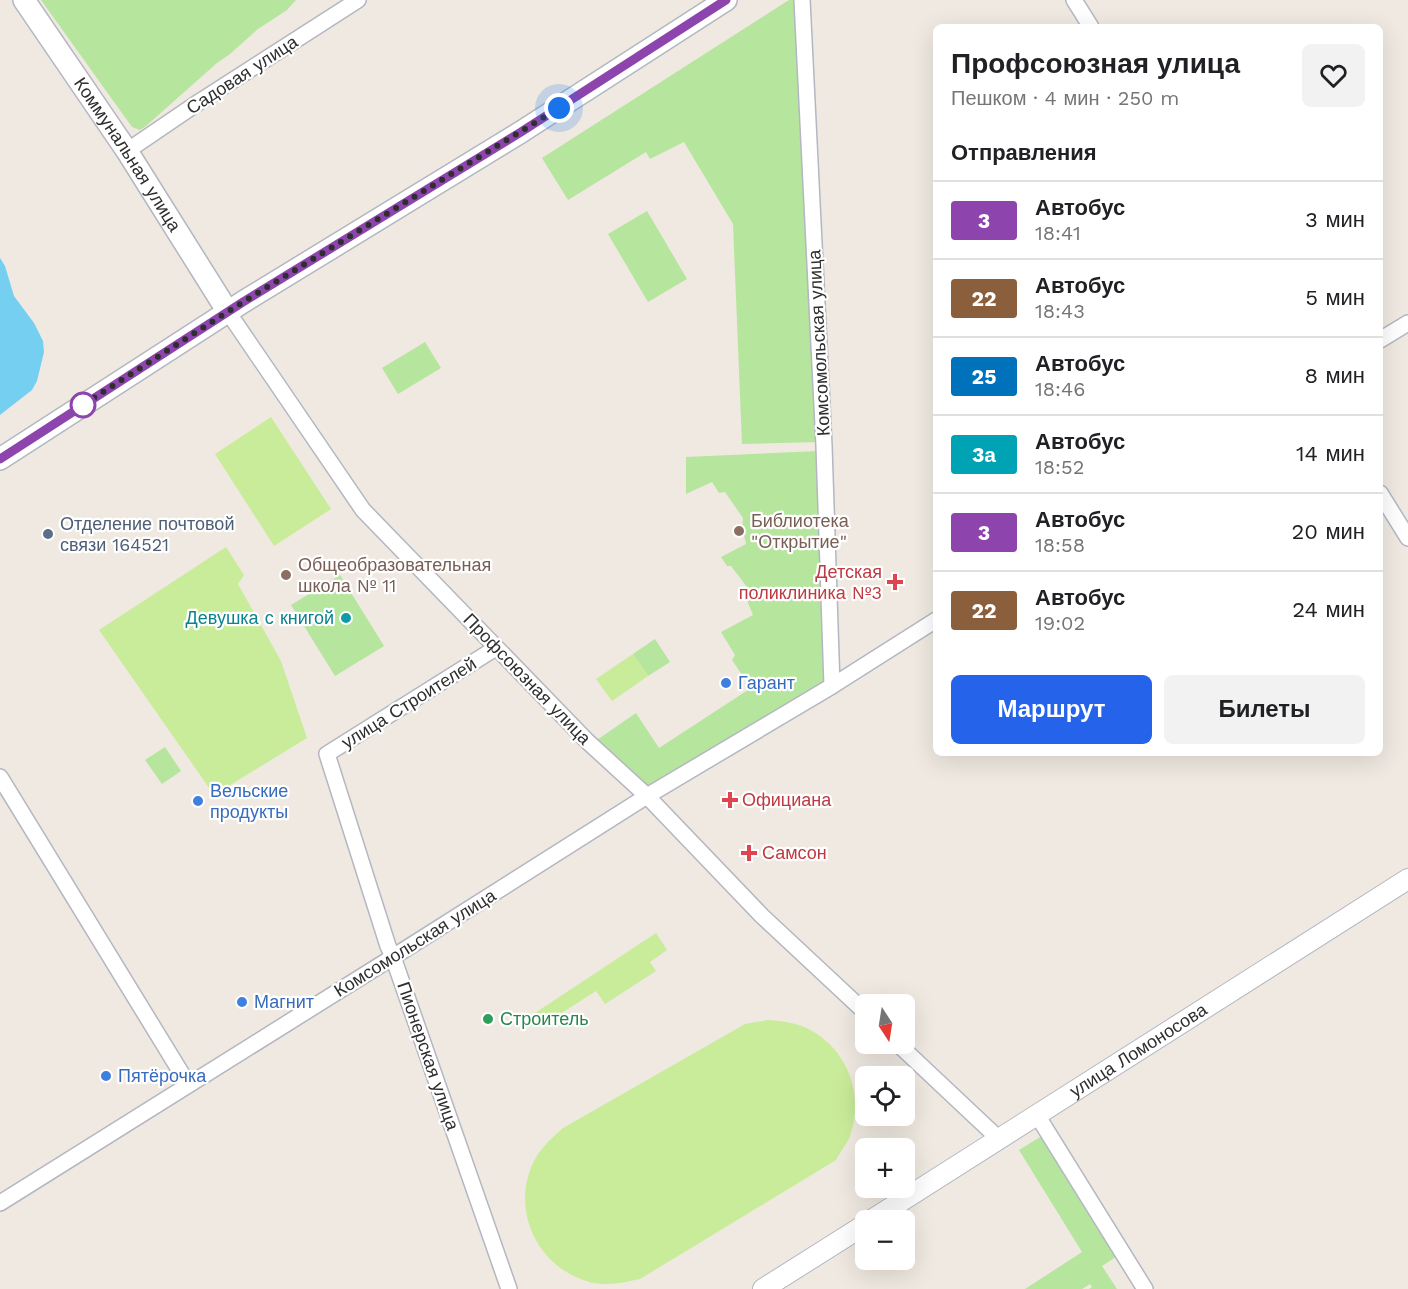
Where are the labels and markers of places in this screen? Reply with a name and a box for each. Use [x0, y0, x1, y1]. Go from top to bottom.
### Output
unlabelled marker [70, 392, 96, 418]
place label: Библиотека "Открытие" [751, 510, 850, 552]
place label: Отделение почтовой связи 164521 [60, 513, 234, 555]
marker: Библиотека "Открытие" [732, 524, 746, 538]
marker: Отделение почтовой связи 164521 [41, 527, 55, 541]
place label: Общеобразовательная школа № 11 [298, 554, 491, 596]
place label: Детская поликлиника №3 [739, 561, 882, 603]
marker: Общеобразовательная школа № 11 [279, 568, 293, 582]
marker: Детская поликлиника №3 [886, 573, 904, 591]
place label: Девушка с книгой [186, 607, 334, 628]
marker: Девушка с книгой [339, 611, 353, 625]
place label: Гарант [738, 672, 795, 693]
marker: Гарант [719, 676, 733, 690]
place label: Вельские продукты [210, 780, 288, 822]
place label: Официана [742, 789, 832, 810]
marker: Официана [723, 793, 737, 807]
marker: Вельские продукты [191, 794, 205, 808]
place label: Самсон [762, 842, 827, 863]
marker: Самсон [740, 844, 758, 862]
place label: Магнит [254, 991, 314, 1012]
marker: Магнит [235, 995, 249, 1009]
place label: Строитель [500, 1008, 589, 1029]
marker: Строитель [481, 1012, 495, 1026]
place label: Пятёрочка [118, 1065, 207, 1086]
marker: Пятёрочка [99, 1069, 113, 1083]

